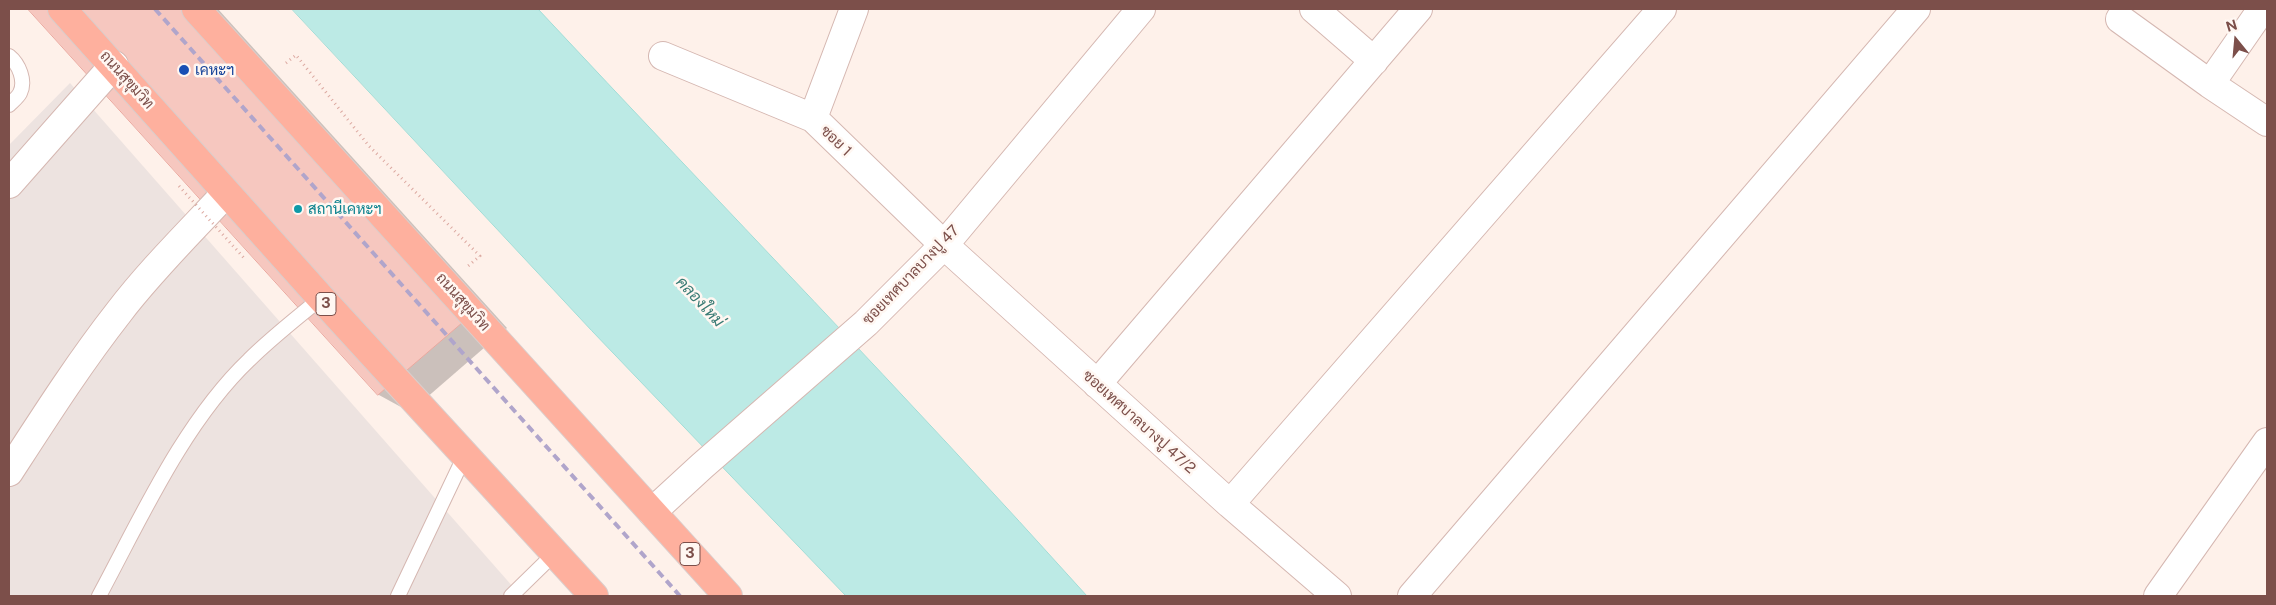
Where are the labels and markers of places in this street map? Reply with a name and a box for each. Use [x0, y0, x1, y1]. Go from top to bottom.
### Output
place label: เคหะฯ [195, 61, 234, 79]
marker: เคหะฯ [177, 63, 191, 77]
place label: สถานีเคหะฯ [308, 200, 382, 218]
marker: สถานีเคหะฯ [292, 203, 304, 215]

